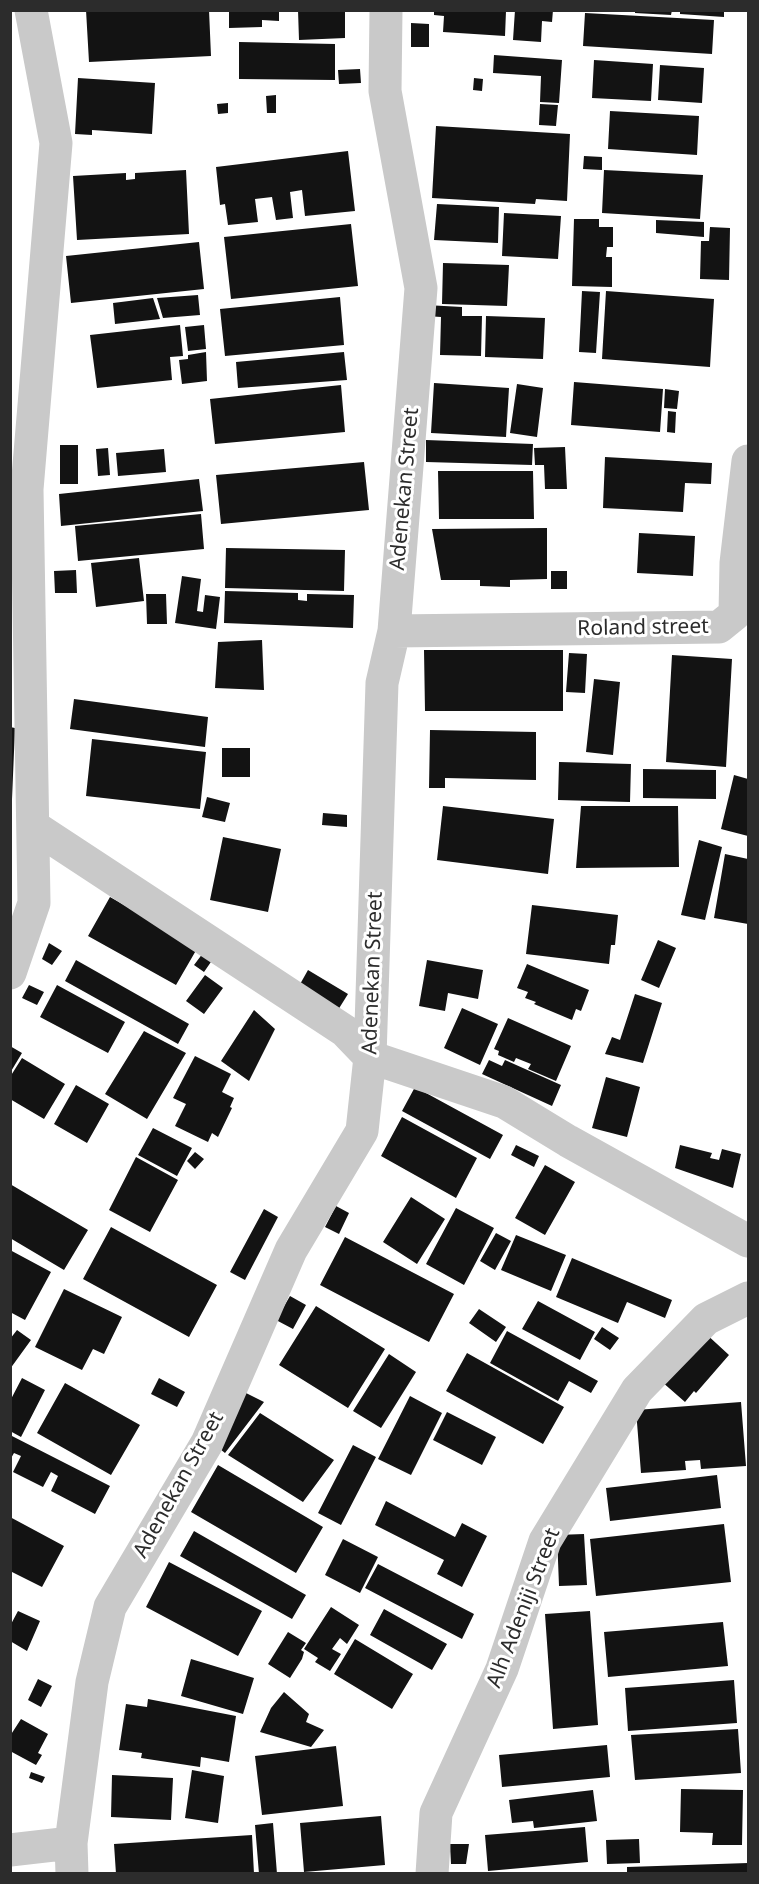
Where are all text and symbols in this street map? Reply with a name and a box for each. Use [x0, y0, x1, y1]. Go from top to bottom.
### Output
street label: Adenekan Street [385, 407, 425, 571]
street label: Roland street [577, 614, 709, 642]
street label: Adenekan Street [358, 891, 388, 1055]
street label: Adenekan Street [128, 1408, 230, 1562]
street label: Alh Adeniji Street [482, 1525, 566, 1691]

